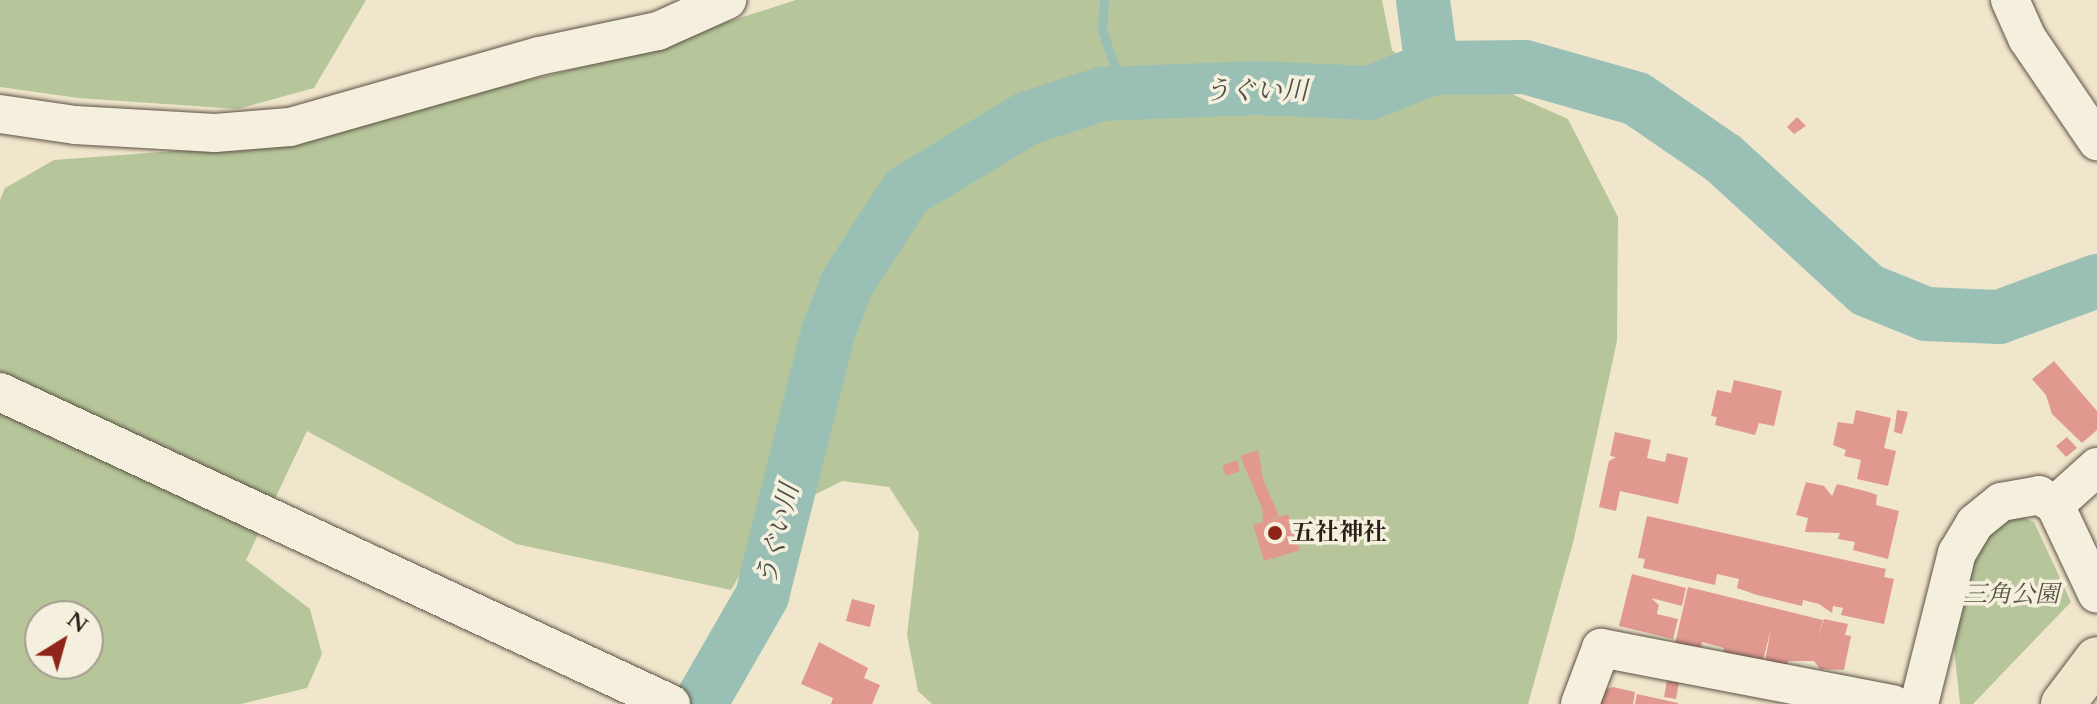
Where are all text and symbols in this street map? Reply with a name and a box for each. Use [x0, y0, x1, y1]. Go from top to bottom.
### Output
water label: うぐい川 [1204, 75, 1308, 107]
water label: うぐい川 [750, 481, 806, 589]
place label: 五社神社 [1291, 519, 1387, 547]
marker: 五社神社 [1266, 524, 1284, 542]
park label: 三角公園 [1963, 581, 2059, 609]
north arrow [24, 600, 104, 680]
text: N [61, 605, 94, 640]

